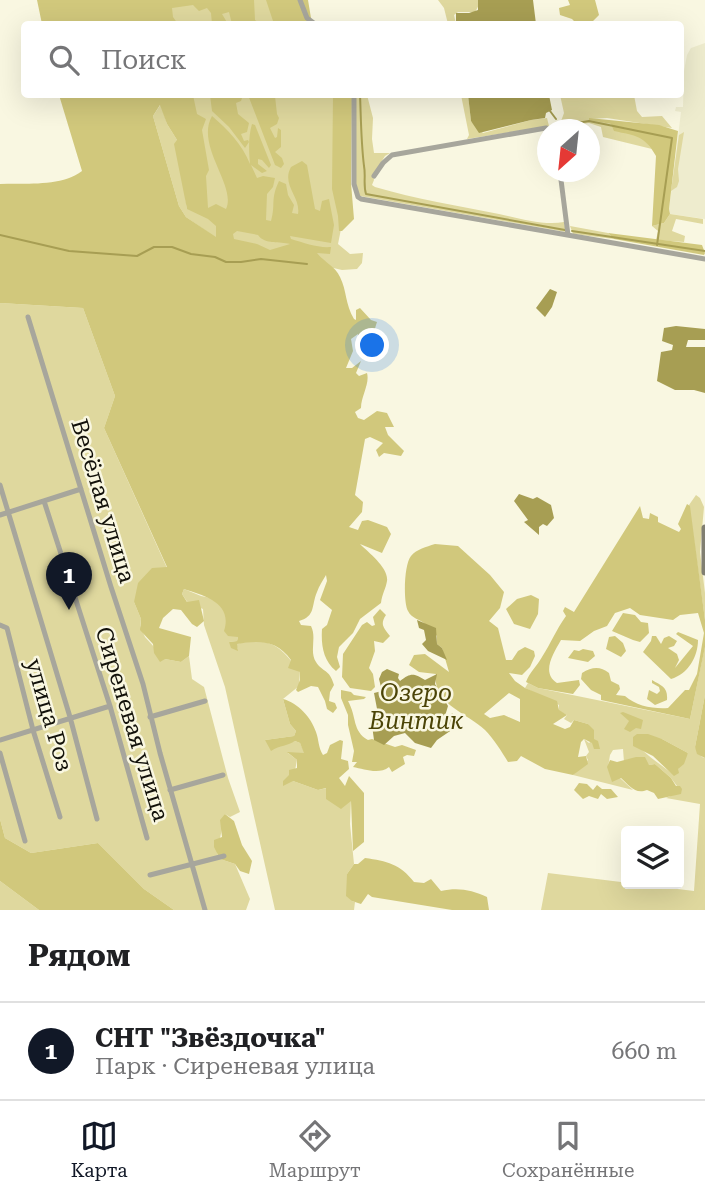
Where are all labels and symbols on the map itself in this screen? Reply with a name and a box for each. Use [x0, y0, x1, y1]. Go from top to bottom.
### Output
north arrow [537, 119, 600, 182]
your location [355, 328, 389, 362]
street label: Весёлая улица [65, 416, 141, 587]
pin: 1 [46, 552, 92, 610]
street label: Сиреневая улица [90, 624, 175, 825]
street label: улица Роз [20, 655, 78, 775]
water label: Озеро Винтик [368, 679, 464, 735]

